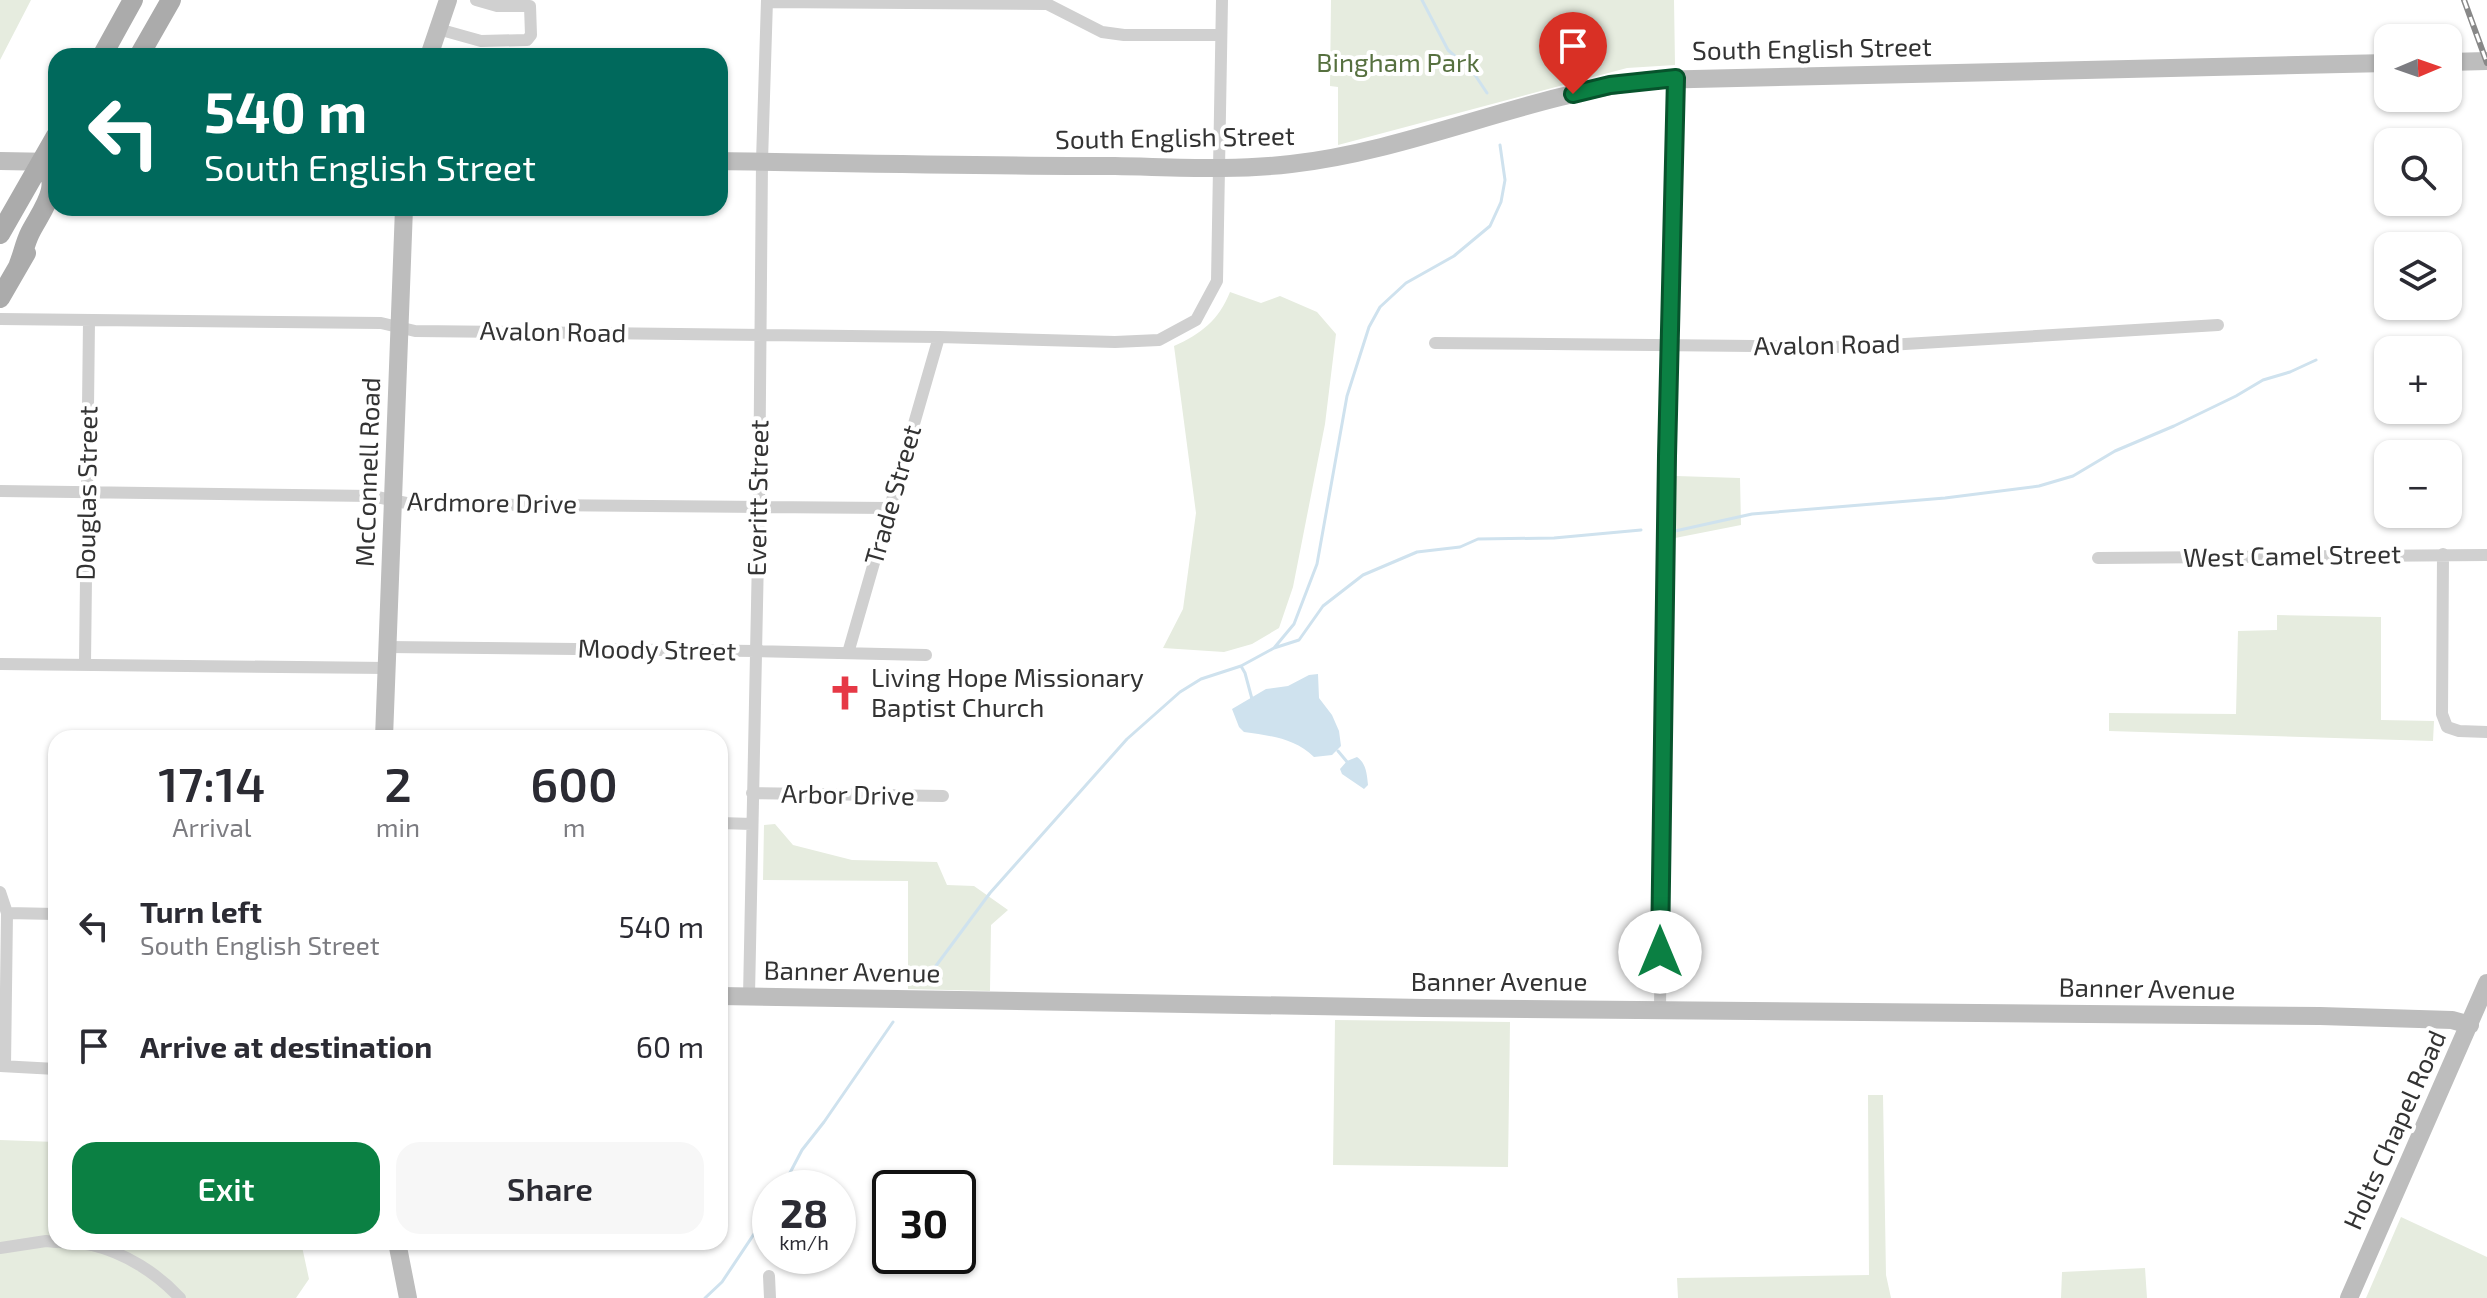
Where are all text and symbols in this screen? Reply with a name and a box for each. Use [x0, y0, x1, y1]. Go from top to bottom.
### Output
pin [1539, 12, 1607, 94]
icon: arrive [1551, 24, 1595, 68]
north arrow [2374, 24, 2462, 112]
map controls [2374, 24, 2462, 528]
street label: South English Street [1692, 30, 1932, 65]
park label: Bingham Park [1316, 46, 1480, 77]
text: 540 m [204, 77, 367, 144]
icon: left [72, 80, 176, 184]
street label: South English Street [1055, 119, 1295, 154]
button: search [2374, 128, 2462, 216]
text: South English Street [204, 145, 536, 188]
button: layers [2374, 232, 2462, 320]
street label: Avalon Road [479, 314, 627, 347]
street label: Avalon Road [1753, 327, 1901, 360]
button: + [2374, 336, 2462, 424]
street label: McConnell Road [348, 377, 385, 567]
street label: Douglas Street [68, 405, 103, 581]
street label: Everitt Street [740, 419, 773, 577]
street label: Trade Street [857, 421, 926, 568]
button: − [2374, 440, 2462, 528]
street label: Ardmore Drive [407, 485, 577, 518]
street label: West Camel Street [2183, 537, 2401, 572]
street label: Moody Street [578, 632, 737, 665]
place label: Living Hope Missionary Baptist Church [871, 661, 1144, 722]
church icon: Living Hope Missionary Baptist Church [826, 674, 864, 712]
text: 17:14 [158, 754, 265, 812]
text: 2 [384, 754, 412, 812]
text: 600 [530, 754, 618, 812]
street label: Arbor Drive [781, 777, 915, 810]
text: Arrival [172, 811, 251, 842]
text: min [376, 811, 420, 842]
text: m [563, 811, 585, 842]
text: Turn left [140, 893, 262, 929]
icon: left [72, 904, 116, 948]
text: 540 m [618, 908, 704, 944]
position arrow [1618, 910, 1702, 994]
text: South English Street [140, 929, 380, 960]
street label: Banner Avenue [763, 953, 941, 988]
street label: Banner Avenue [1411, 965, 1587, 996]
street label: Banner Avenue [2058, 970, 2236, 1005]
icon: arrive [72, 1024, 116, 1068]
street label: Holts Chapel Road [2336, 1025, 2451, 1234]
text: Arrive at destination [140, 1028, 432, 1064]
text: 60 m [636, 1028, 704, 1064]
button: Exit [72, 1142, 380, 1234]
button: Share [396, 1142, 704, 1234]
speed limit sign: 30 [872, 1170, 976, 1274]
text: 28 [780, 1188, 828, 1236]
text: km/h [779, 1230, 829, 1254]

